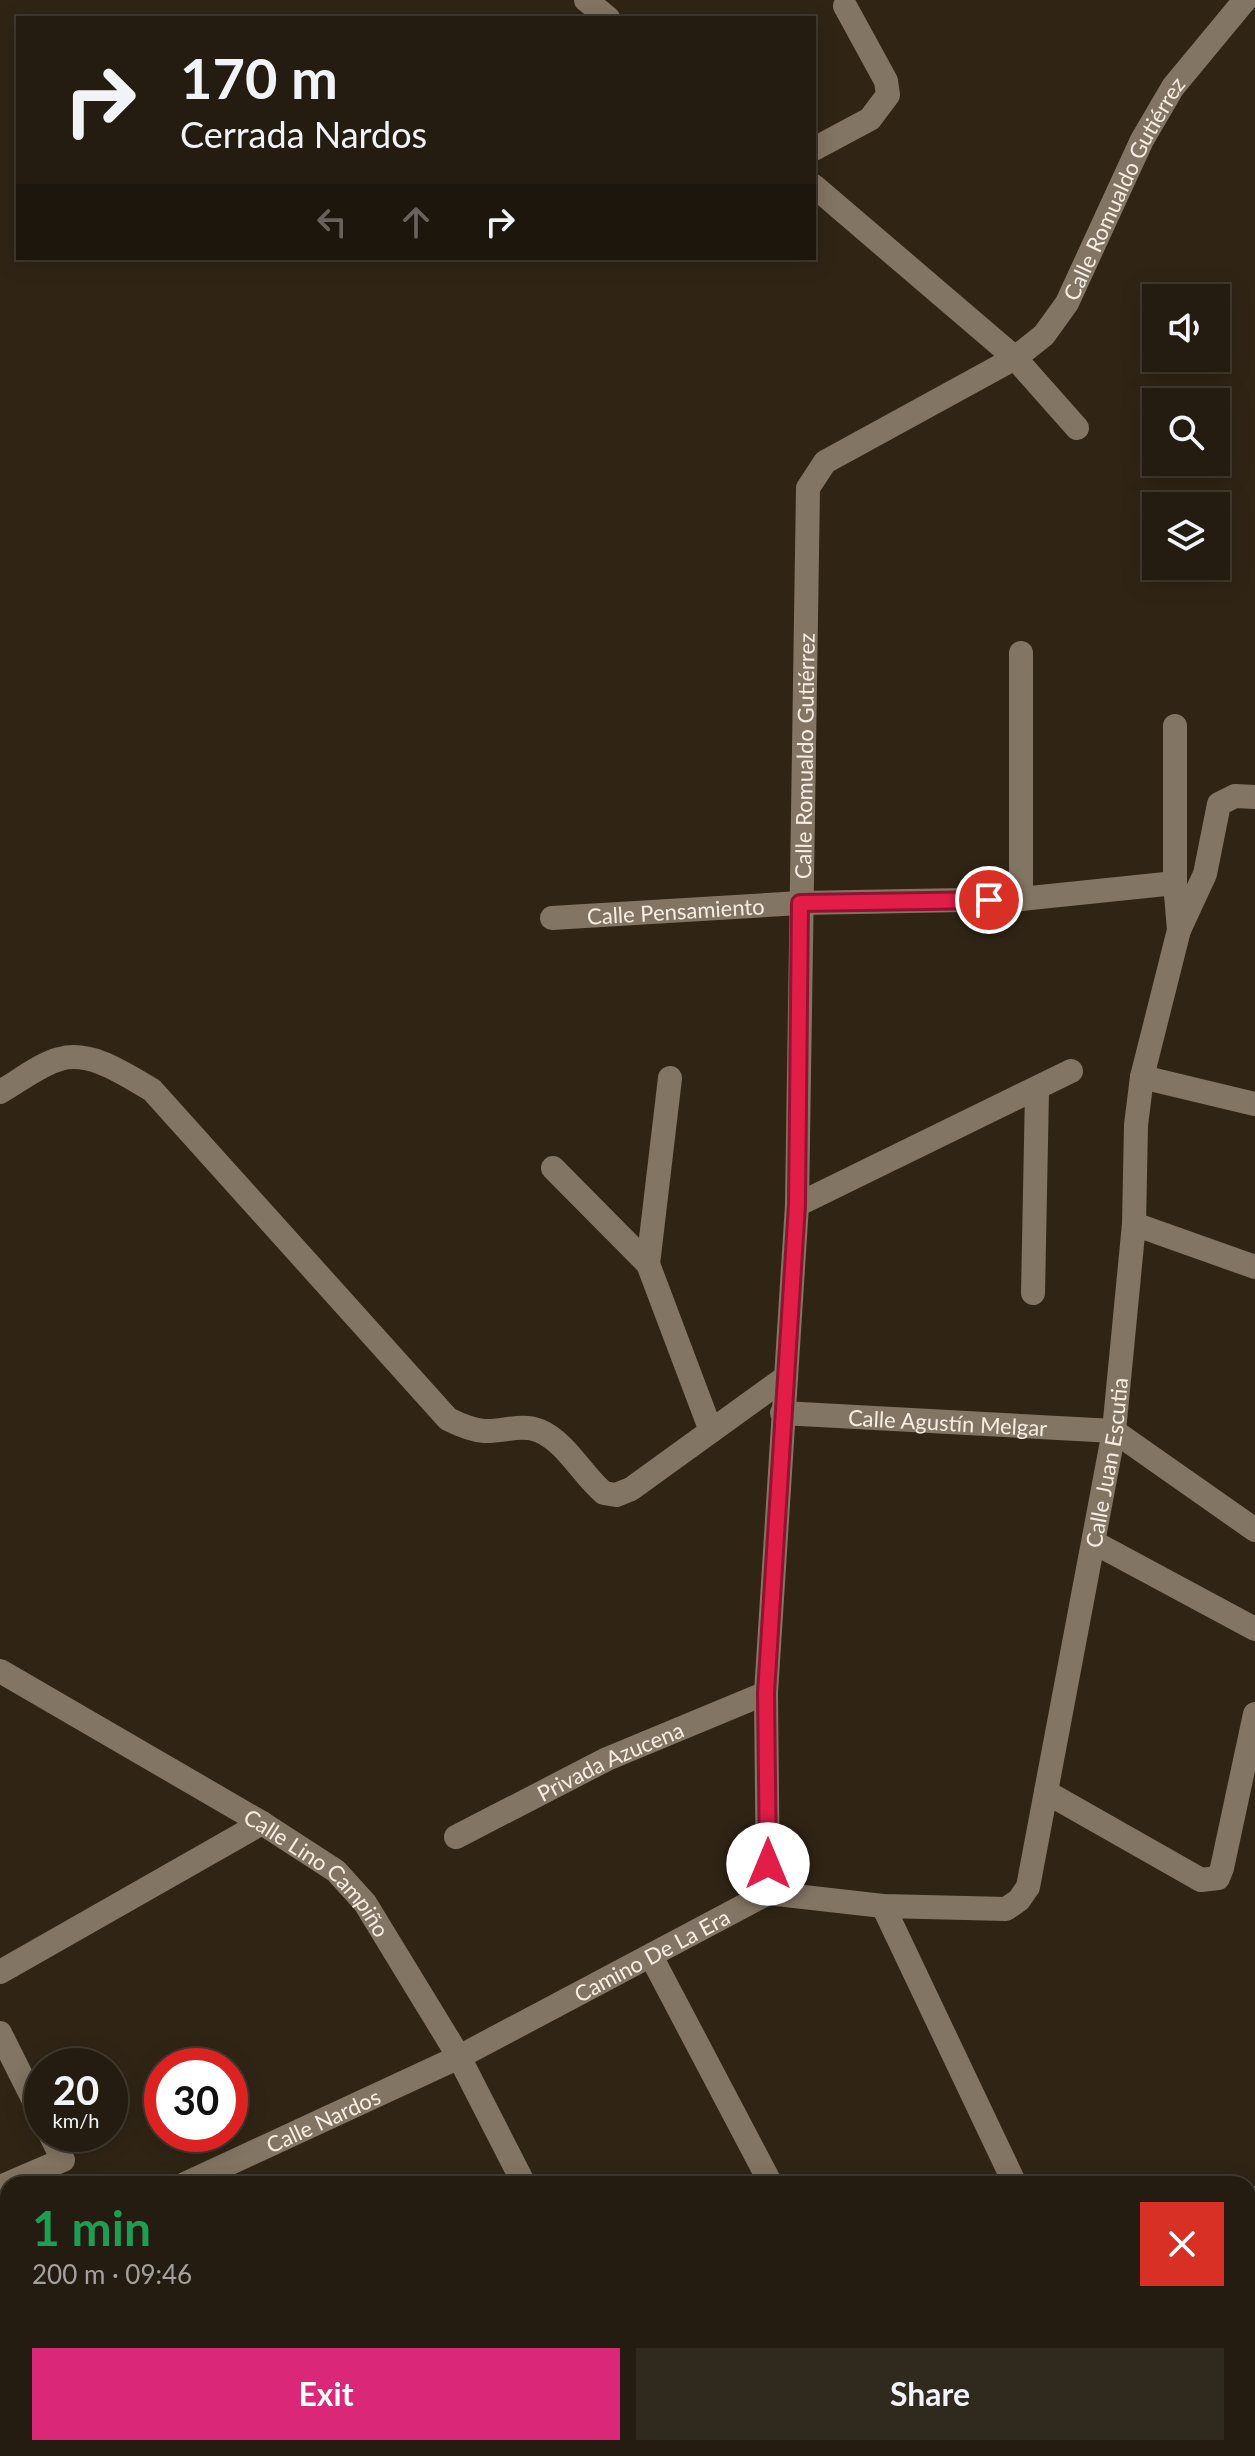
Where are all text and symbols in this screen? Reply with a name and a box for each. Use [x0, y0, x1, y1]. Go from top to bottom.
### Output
text: 170 m [180, 44, 338, 111]
icon: right [48, 48, 152, 152]
street label: Calle Romualdo Gutiérrez [1057, 71, 1190, 304]
text: Cerrada Nardos [180, 112, 427, 156]
icon: left [310, 200, 354, 244]
icon: ahead [394, 200, 438, 244]
icon: right [478, 200, 522, 244]
map controls [1142, 284, 1230, 580]
button: sound [1142, 284, 1230, 372]
button: search [1142, 388, 1230, 476]
button: layers [1142, 492, 1230, 580]
street label: Calle Romualdo Gutiérrez [788, 633, 819, 879]
pin [955, 866, 1023, 934]
icon: arrive [967, 878, 1011, 922]
street label: Calle Pensamiento [586, 892, 765, 929]
street label: Calle Juan Escutia [1079, 1376, 1133, 1550]
street label: Calle Agustín Melgar [847, 1403, 1048, 1441]
street label: Privada Azucena [532, 1715, 687, 1807]
street label: Calle Lino Campiño [240, 1802, 396, 1942]
position arrow [726, 1822, 810, 1906]
street label: Camino De La Era [569, 1902, 734, 2007]
speed limit sign: 30 [144, 2048, 248, 2152]
text: 20 [53, 2066, 99, 2114]
street label: Calle Nardos [262, 2082, 384, 2158]
text: km/h [53, 2108, 99, 2132]
text: 1 min [32, 2199, 151, 2256]
button: close [1140, 2202, 1224, 2286]
text: 200 m · 09:46 [32, 2258, 192, 2290]
button: Exit [32, 2348, 620, 2440]
button: Share [636, 2348, 1224, 2440]

